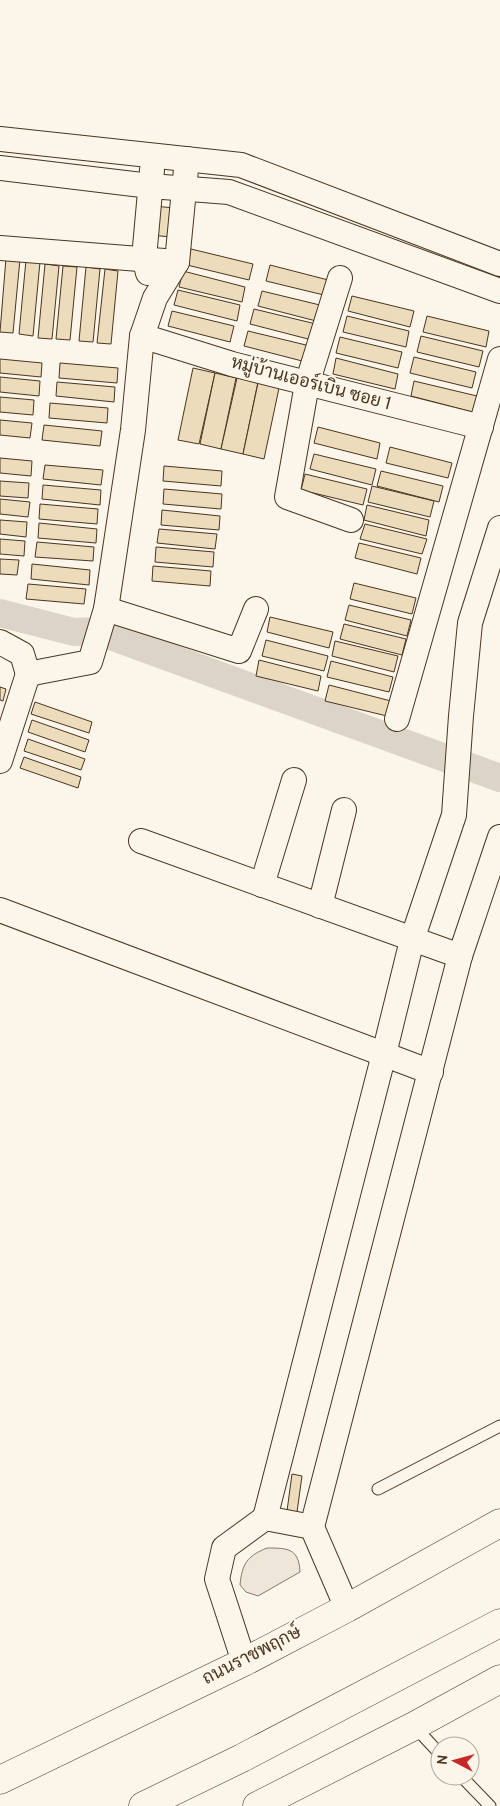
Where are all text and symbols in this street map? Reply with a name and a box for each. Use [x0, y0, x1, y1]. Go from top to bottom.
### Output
street label: หมู่บ้านเออร์เบิน ซอย 1 [228, 349, 395, 417]
street label: ถนนราชพฤกษ์ [197, 1618, 306, 1691]
north arrow [430, 1736, 480, 1786]
text: N [435, 1754, 453, 1766]

